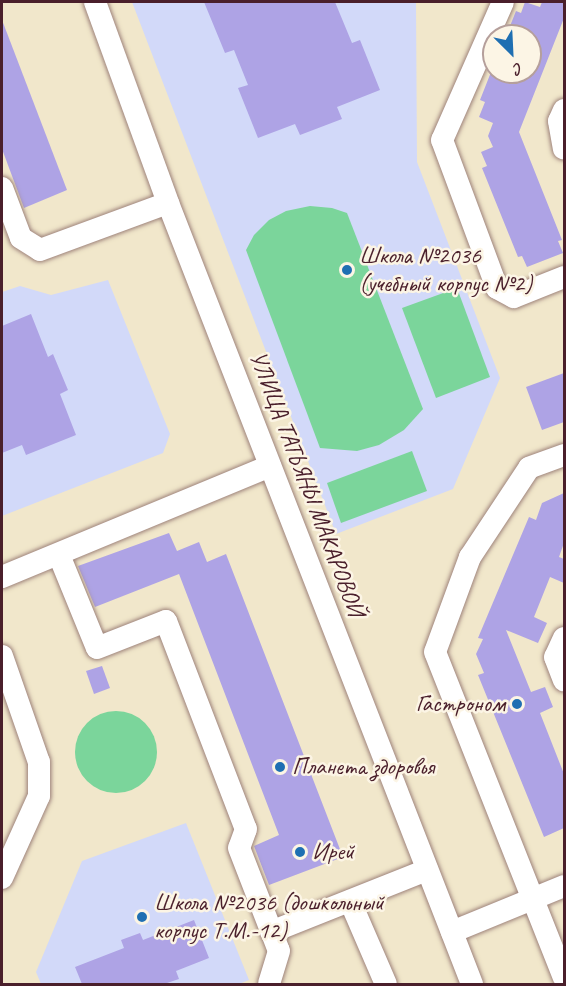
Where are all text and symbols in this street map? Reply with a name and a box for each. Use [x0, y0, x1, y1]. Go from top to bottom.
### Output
north arrow [482, 24, 542, 84]
text: С [511, 58, 526, 79]
place label: Школа №2036 (учебный корпус №2) [359, 242, 532, 298]
marker: Школа №2036 (учебный корпус №2) [340, 263, 354, 277]
street label: УЛИЦА ТАТЬЯНЫ МАКАРОВОЙ [243, 347, 371, 621]
place label: Гастроном [416, 690, 505, 718]
marker: Гастроном [510, 697, 524, 711]
place label: Планета здоровья [292, 753, 434, 781]
marker: Планета здоровья [273, 760, 287, 774]
place label: Ирей [312, 838, 354, 866]
marker: Ирей [293, 845, 307, 859]
place label: Школа №2036 (дошкольный корпус Т.М.-12) [154, 889, 384, 945]
marker: Школа №2036 (дошкольный корпус Т.М.-12) [135, 910, 149, 924]

